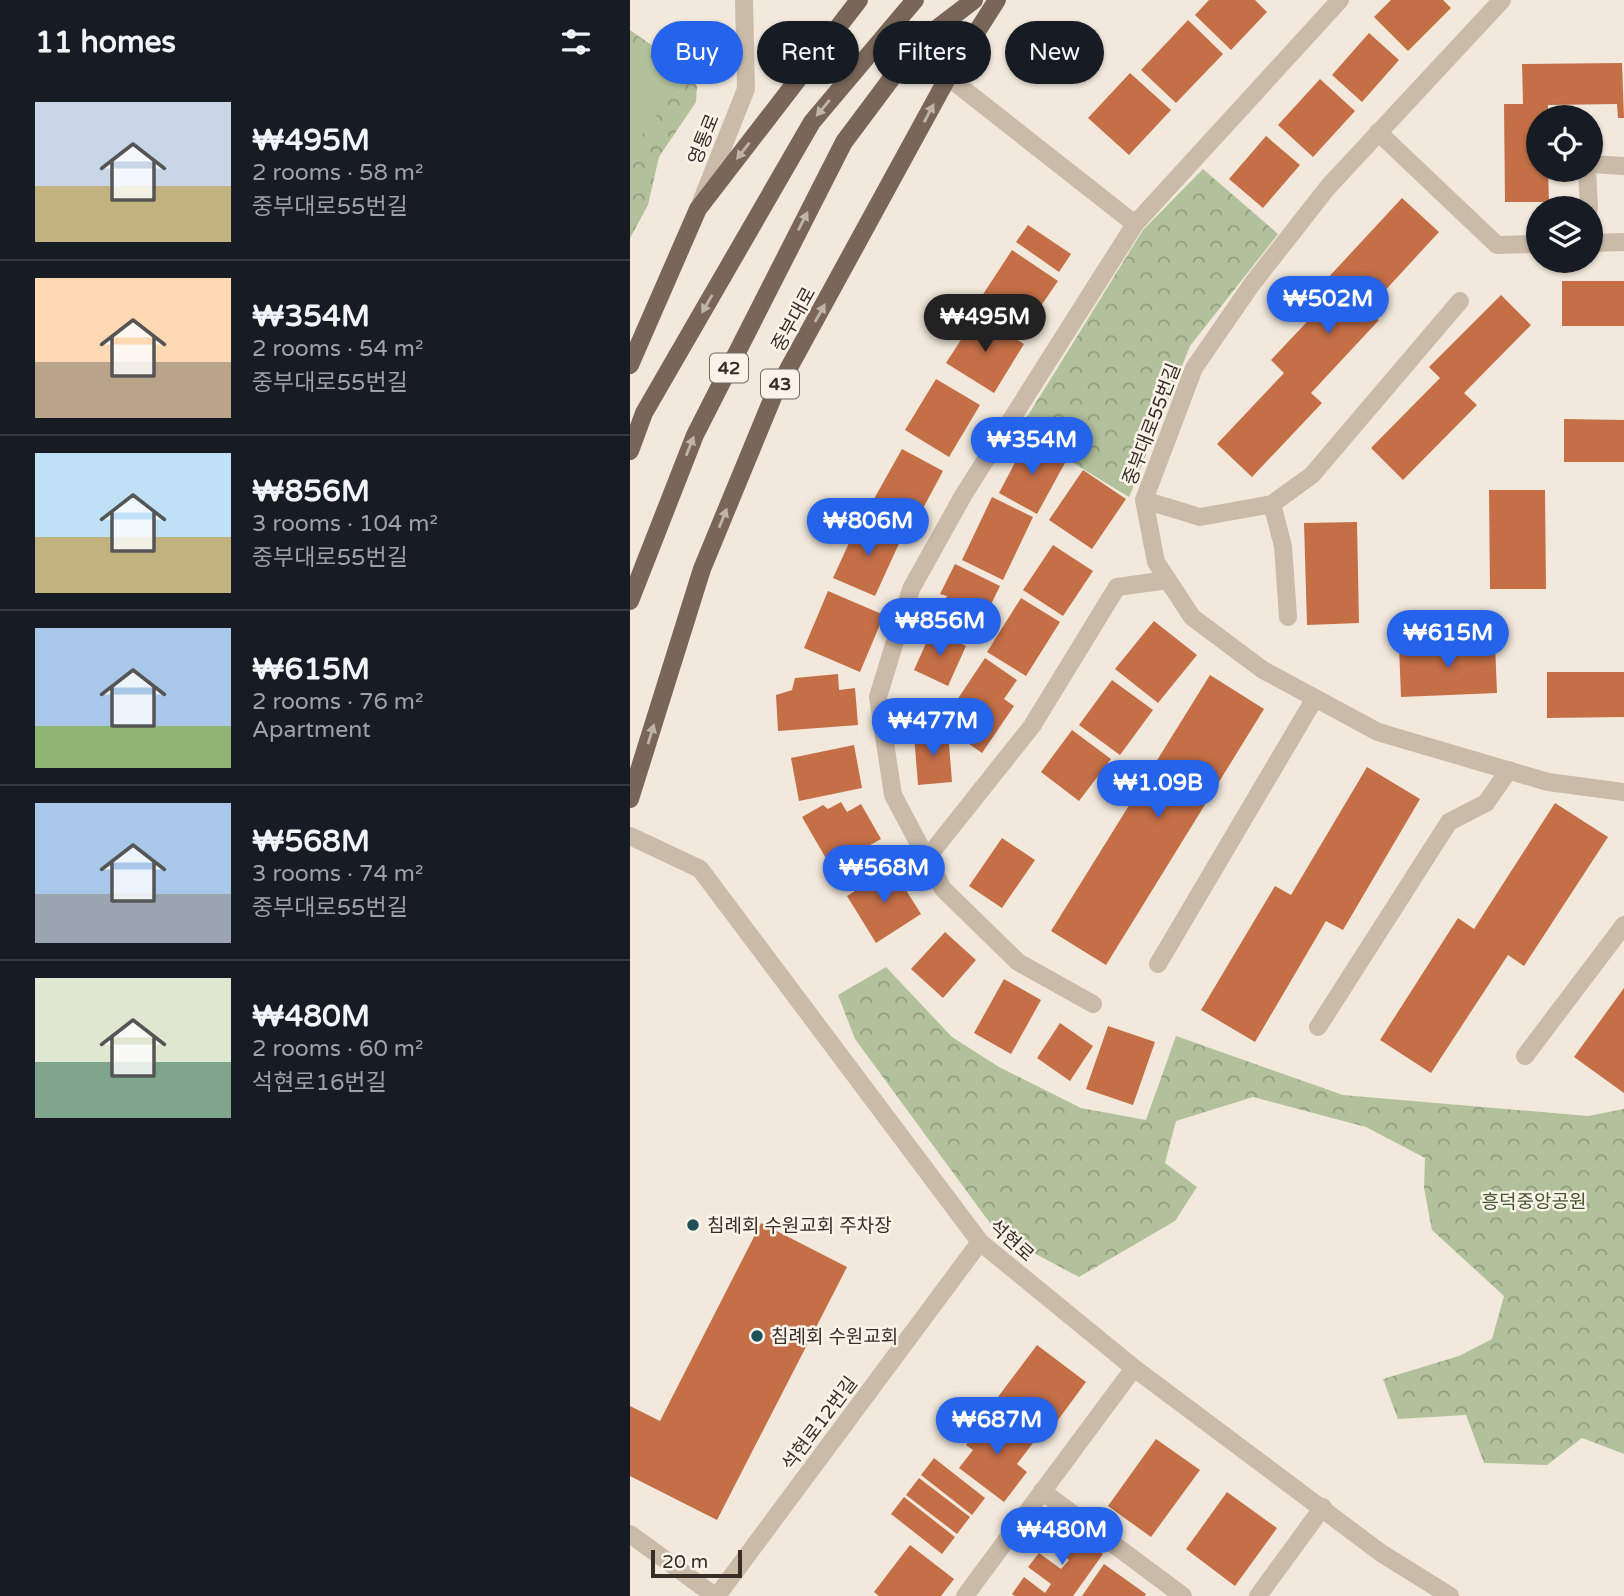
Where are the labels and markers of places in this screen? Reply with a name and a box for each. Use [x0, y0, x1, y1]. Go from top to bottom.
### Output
pin: ₩502M [1279, 276, 1377, 336]
pin: ₩495M [936, 294, 1034, 354]
pin: ₩354M [983, 418, 1081, 477]
pin: ₩806M [819, 498, 917, 558]
pin: ₩856M [891, 598, 989, 658]
pin: ₩615M [1399, 610, 1497, 670]
pin: ₩477M [884, 698, 982, 758]
pin: ₩1.09B [1101, 760, 1215, 820]
pin: ₩568M [835, 846, 933, 905]
place label: 침례회 수원교회 주차장 [707, 1215, 892, 1237]
marker: 침례회 수원교회 주차장 [685, 1217, 701, 1233]
place label: 침례회 수원교회 [771, 1326, 898, 1348]
marker: 침례회 수원교회 [749, 1328, 765, 1344]
pin: ₩687M [948, 1398, 1046, 1457]
pin: ₩480M [1013, 1508, 1111, 1567]

